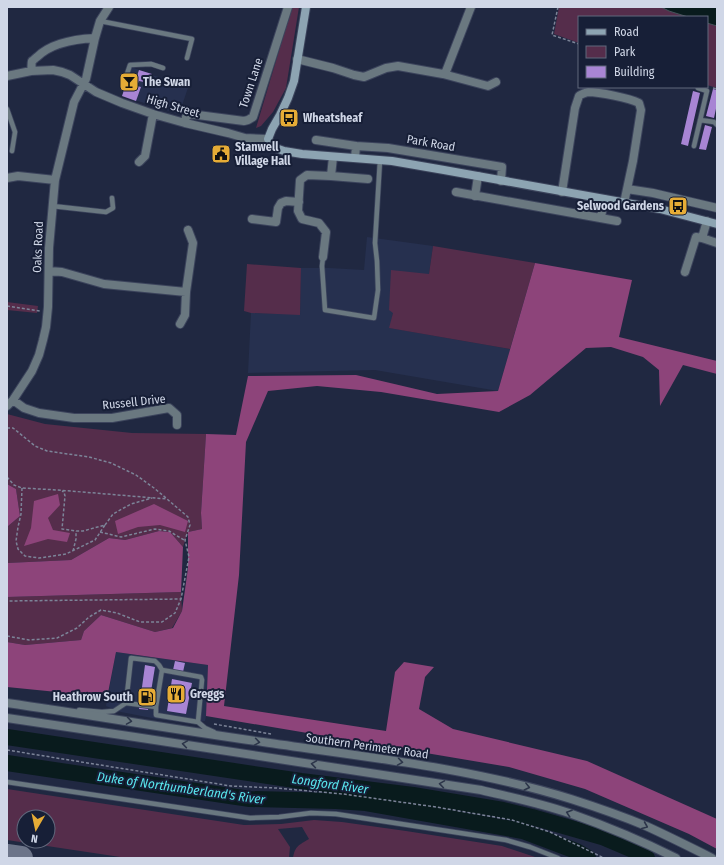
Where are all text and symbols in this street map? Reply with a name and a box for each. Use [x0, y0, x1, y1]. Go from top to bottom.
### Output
legend [578, 16, 708, 88]
text: Road [614, 25, 639, 39]
text: Park [614, 45, 636, 59]
street label: Town Lane [236, 56, 266, 110]
text: Building [614, 65, 655, 79]
bar icon: The Swan [118, 71, 140, 93]
place label: The Swan [143, 75, 190, 89]
street label: High Street [145, 92, 201, 120]
bus stop icon: Wheatsheaf [278, 107, 300, 129]
place label: Wheatsheaf [303, 111, 363, 125]
street label: Park Road [406, 132, 456, 154]
place label: Stanwell Village Hall [234, 140, 291, 168]
public building icon: Stanwell Village Hall [210, 143, 232, 165]
bus stop icon: Selwood Gardens [667, 195, 689, 217]
place label: Selwood Gardens [577, 199, 665, 213]
street label: Oaks Road [30, 221, 46, 273]
street label: Russell Drive [102, 392, 166, 412]
restaurant icon: Greggs [165, 683, 187, 705]
fuel station icon: Heathrow South [136, 686, 158, 708]
place label: Greggs [190, 687, 225, 701]
place label: Heathrow South [53, 690, 133, 704]
one-way arrow [125, 716, 132, 725]
street label: Southern Perimeter Road [305, 730, 429, 762]
one-way arrow [254, 737, 260, 746]
one-way arrow [182, 741, 188, 749]
one-way arrow [396, 757, 403, 766]
one-way arrow [311, 760, 317, 769]
water label: Duke of Northumberland's River [96, 769, 266, 807]
water label: Longford River [291, 771, 370, 797]
one-way arrow [439, 780, 445, 789]
one-way arrow [523, 782, 530, 791]
north arrow [16, 809, 56, 849]
one-way arrow [565, 810, 572, 818]
one-way arrow [640, 821, 648, 829]
text: N [30, 831, 39, 845]

